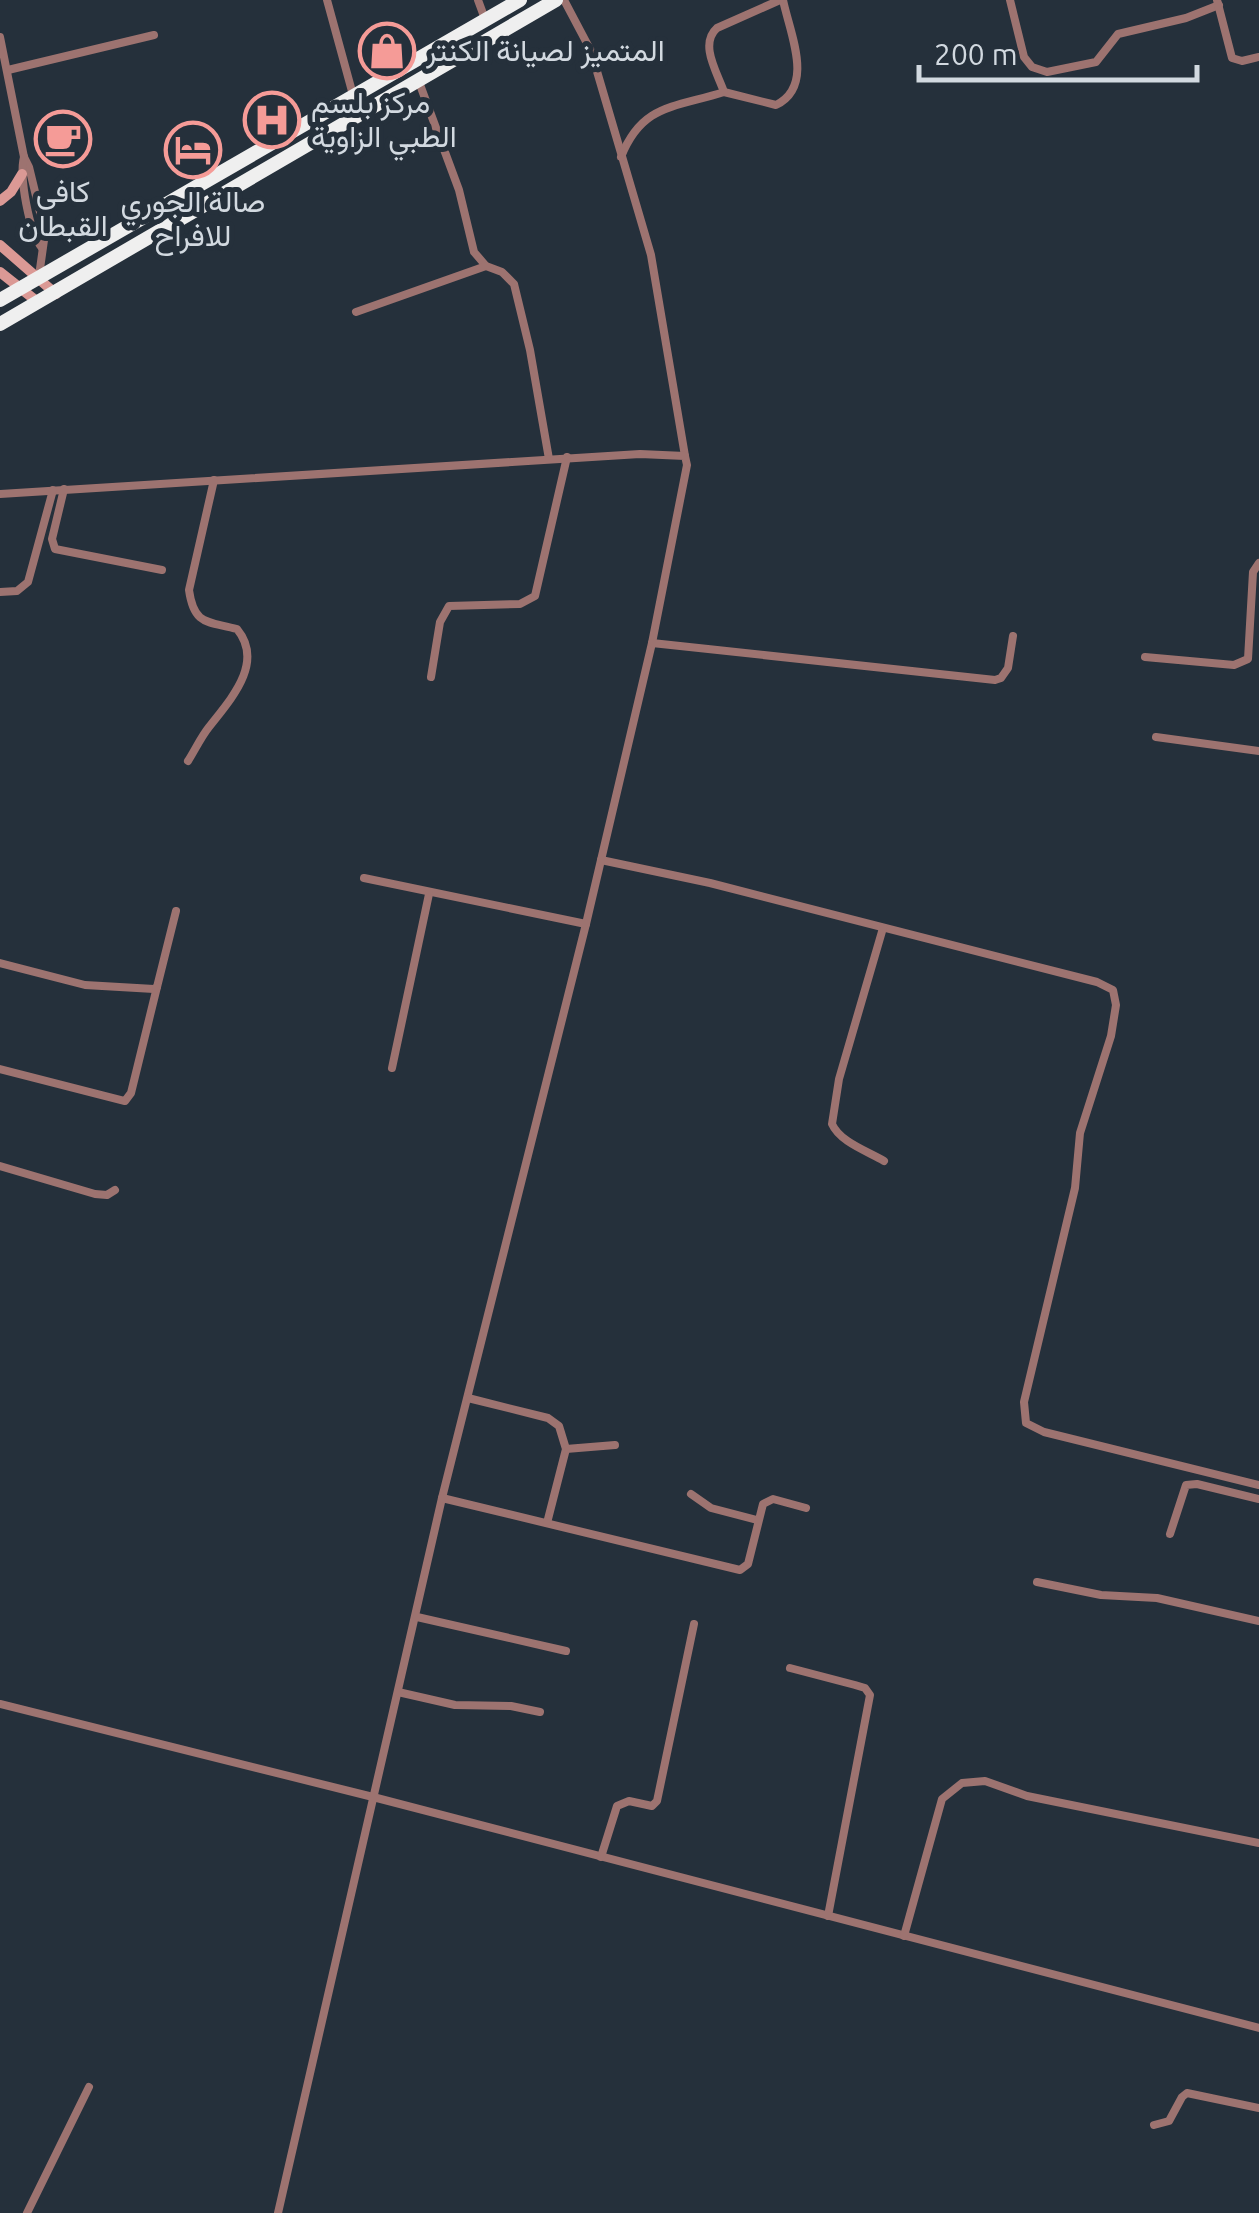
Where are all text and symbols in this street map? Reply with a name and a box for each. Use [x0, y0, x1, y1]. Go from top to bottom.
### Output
scale bar [919, 20, 1196, 82]
shop icon: المتميز لصيانة الكنتر [357, 21, 417, 81]
place label: المتميز لصيانة الكنتر [425, 33, 665, 69]
text: 200 m [934, 37, 1018, 71]
place label: مركز بلسم الطبي الزاوية [311, 85, 457, 161]
hospital icon: مركز بلسم الطبي الزاوية [242, 90, 302, 150]
cafe icon: كافي القبطان [33, 109, 93, 169]
hotel icon: صالة الجوري للافراح [163, 120, 223, 180]
place label: كافي القبطان [18, 174, 108, 243]
place label: صالة الجوري للافراح [121, 184, 265, 256]

